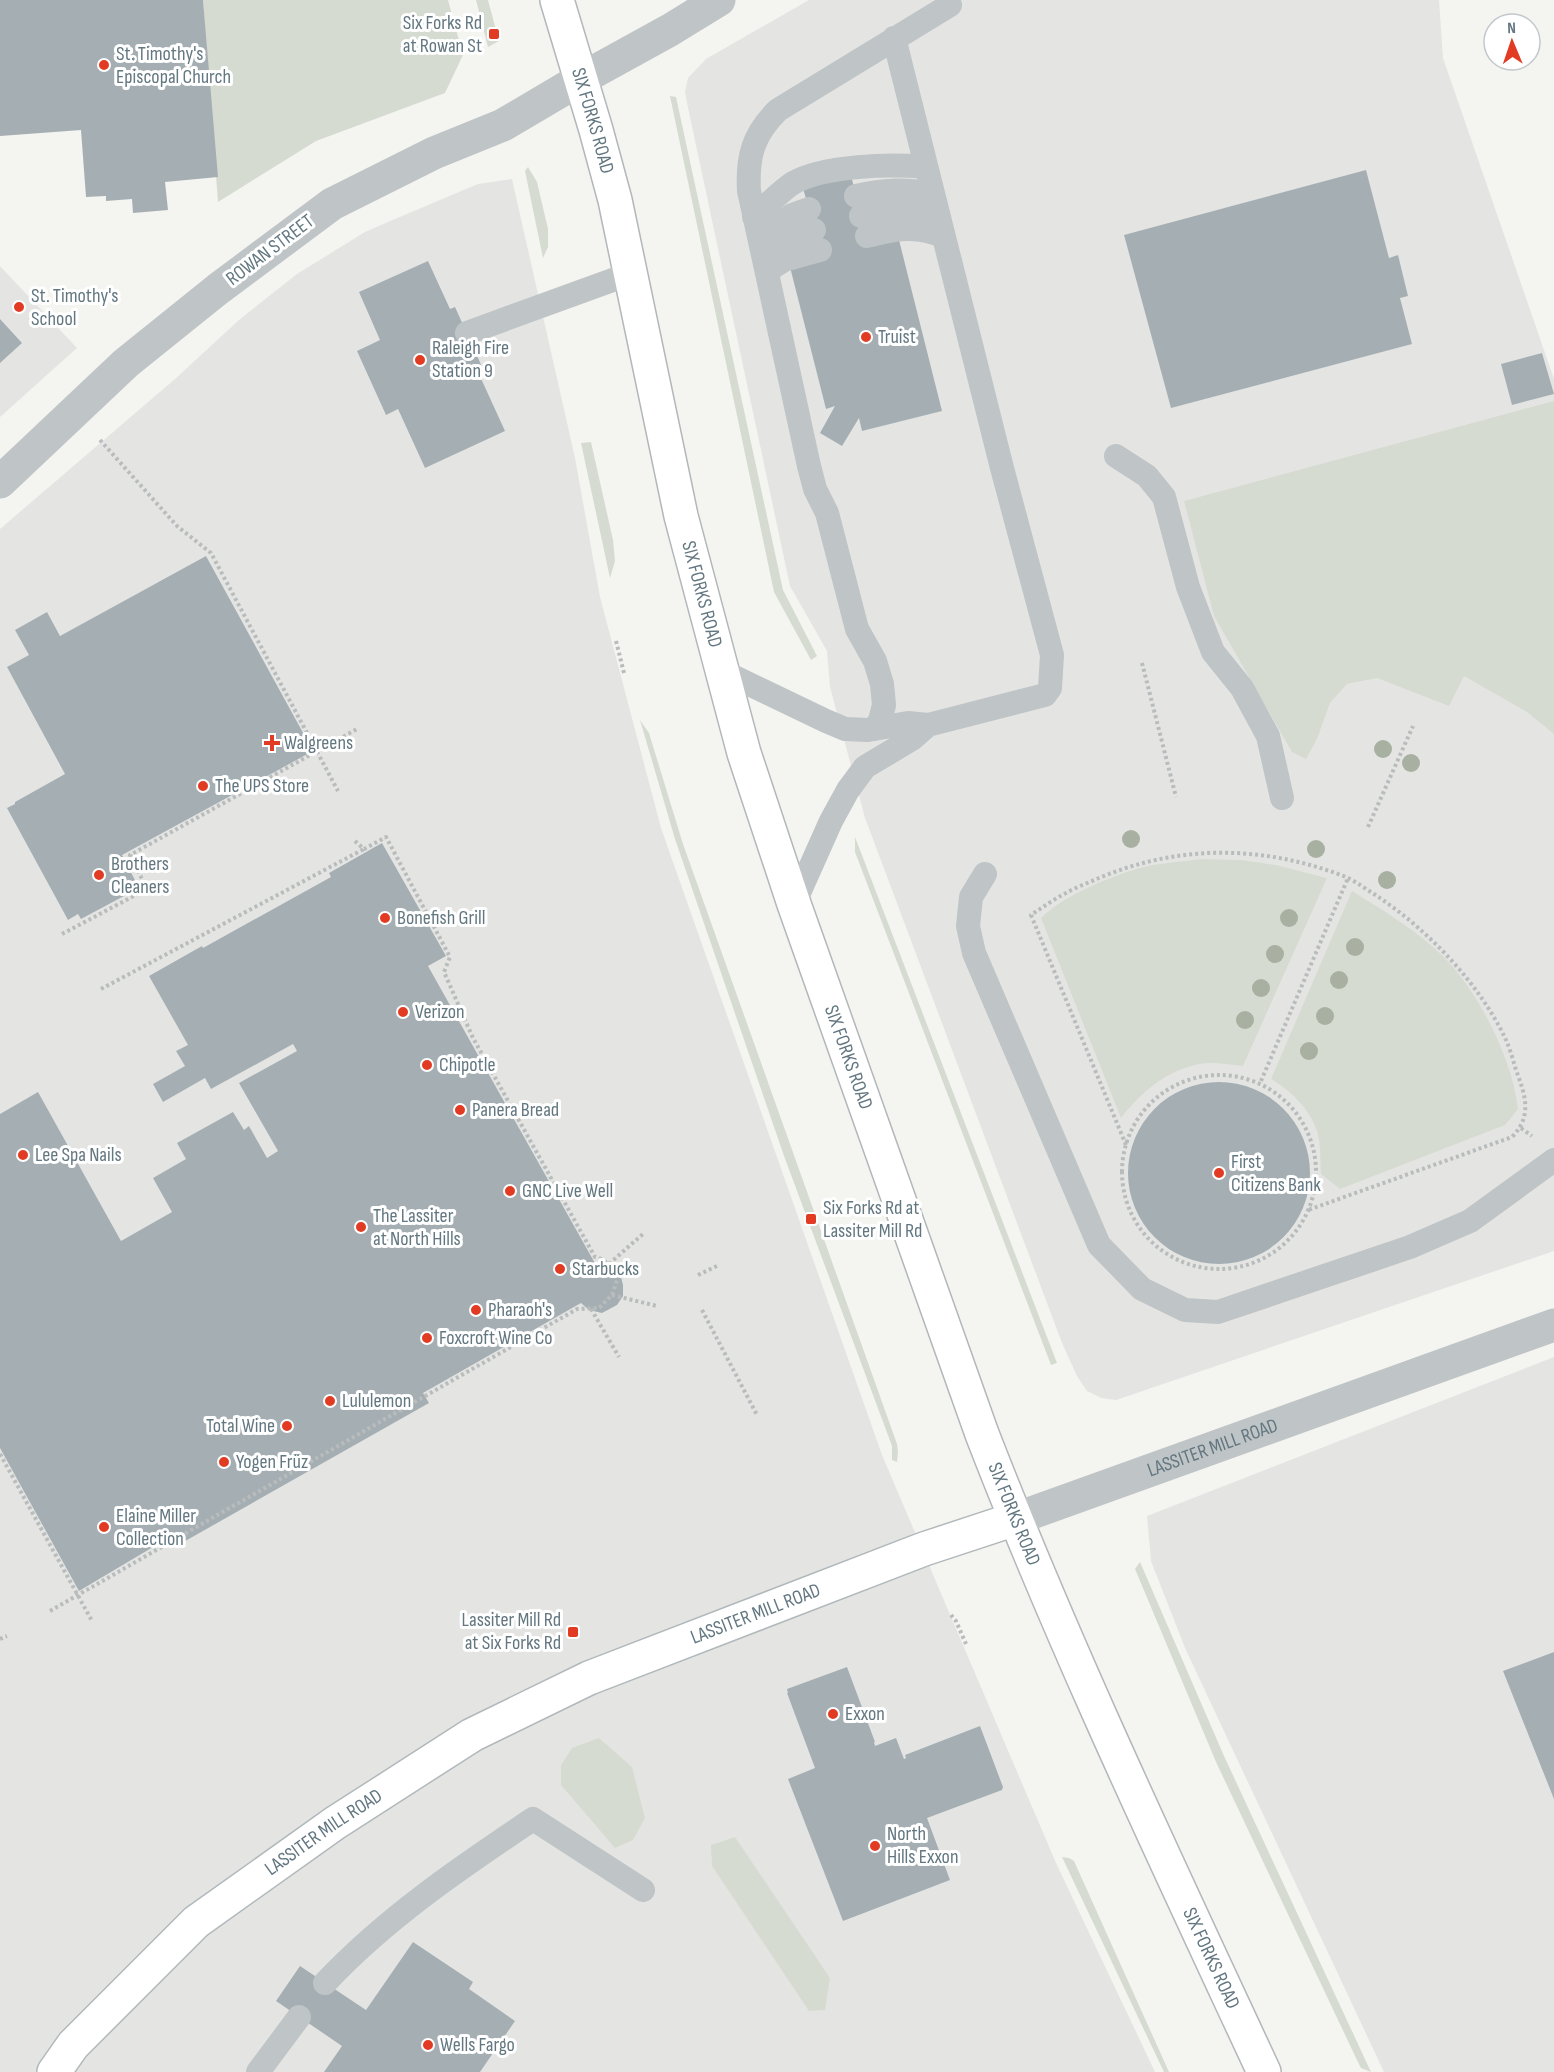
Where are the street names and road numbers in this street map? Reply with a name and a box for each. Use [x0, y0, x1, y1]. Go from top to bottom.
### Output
street label: SIX FORKS ROAD [566, 65, 619, 176]
street label: ROWAN STREET [221, 209, 319, 291]
street label: SIX FORKS ROAD [676, 538, 727, 650]
street label: SIX FORKS ROAD [819, 1002, 878, 1113]
street label: LASSITER MILL ROAD [1144, 1413, 1281, 1482]
street label: SIX FORKS ROAD [982, 1459, 1046, 1569]
street label: LASSITER MILL ROAD [687, 1578, 824, 1650]
street label: LASSITER MILL ROAD [260, 1784, 387, 1881]
street label: SIX FORKS ROAD [1177, 1904, 1245, 2013]

